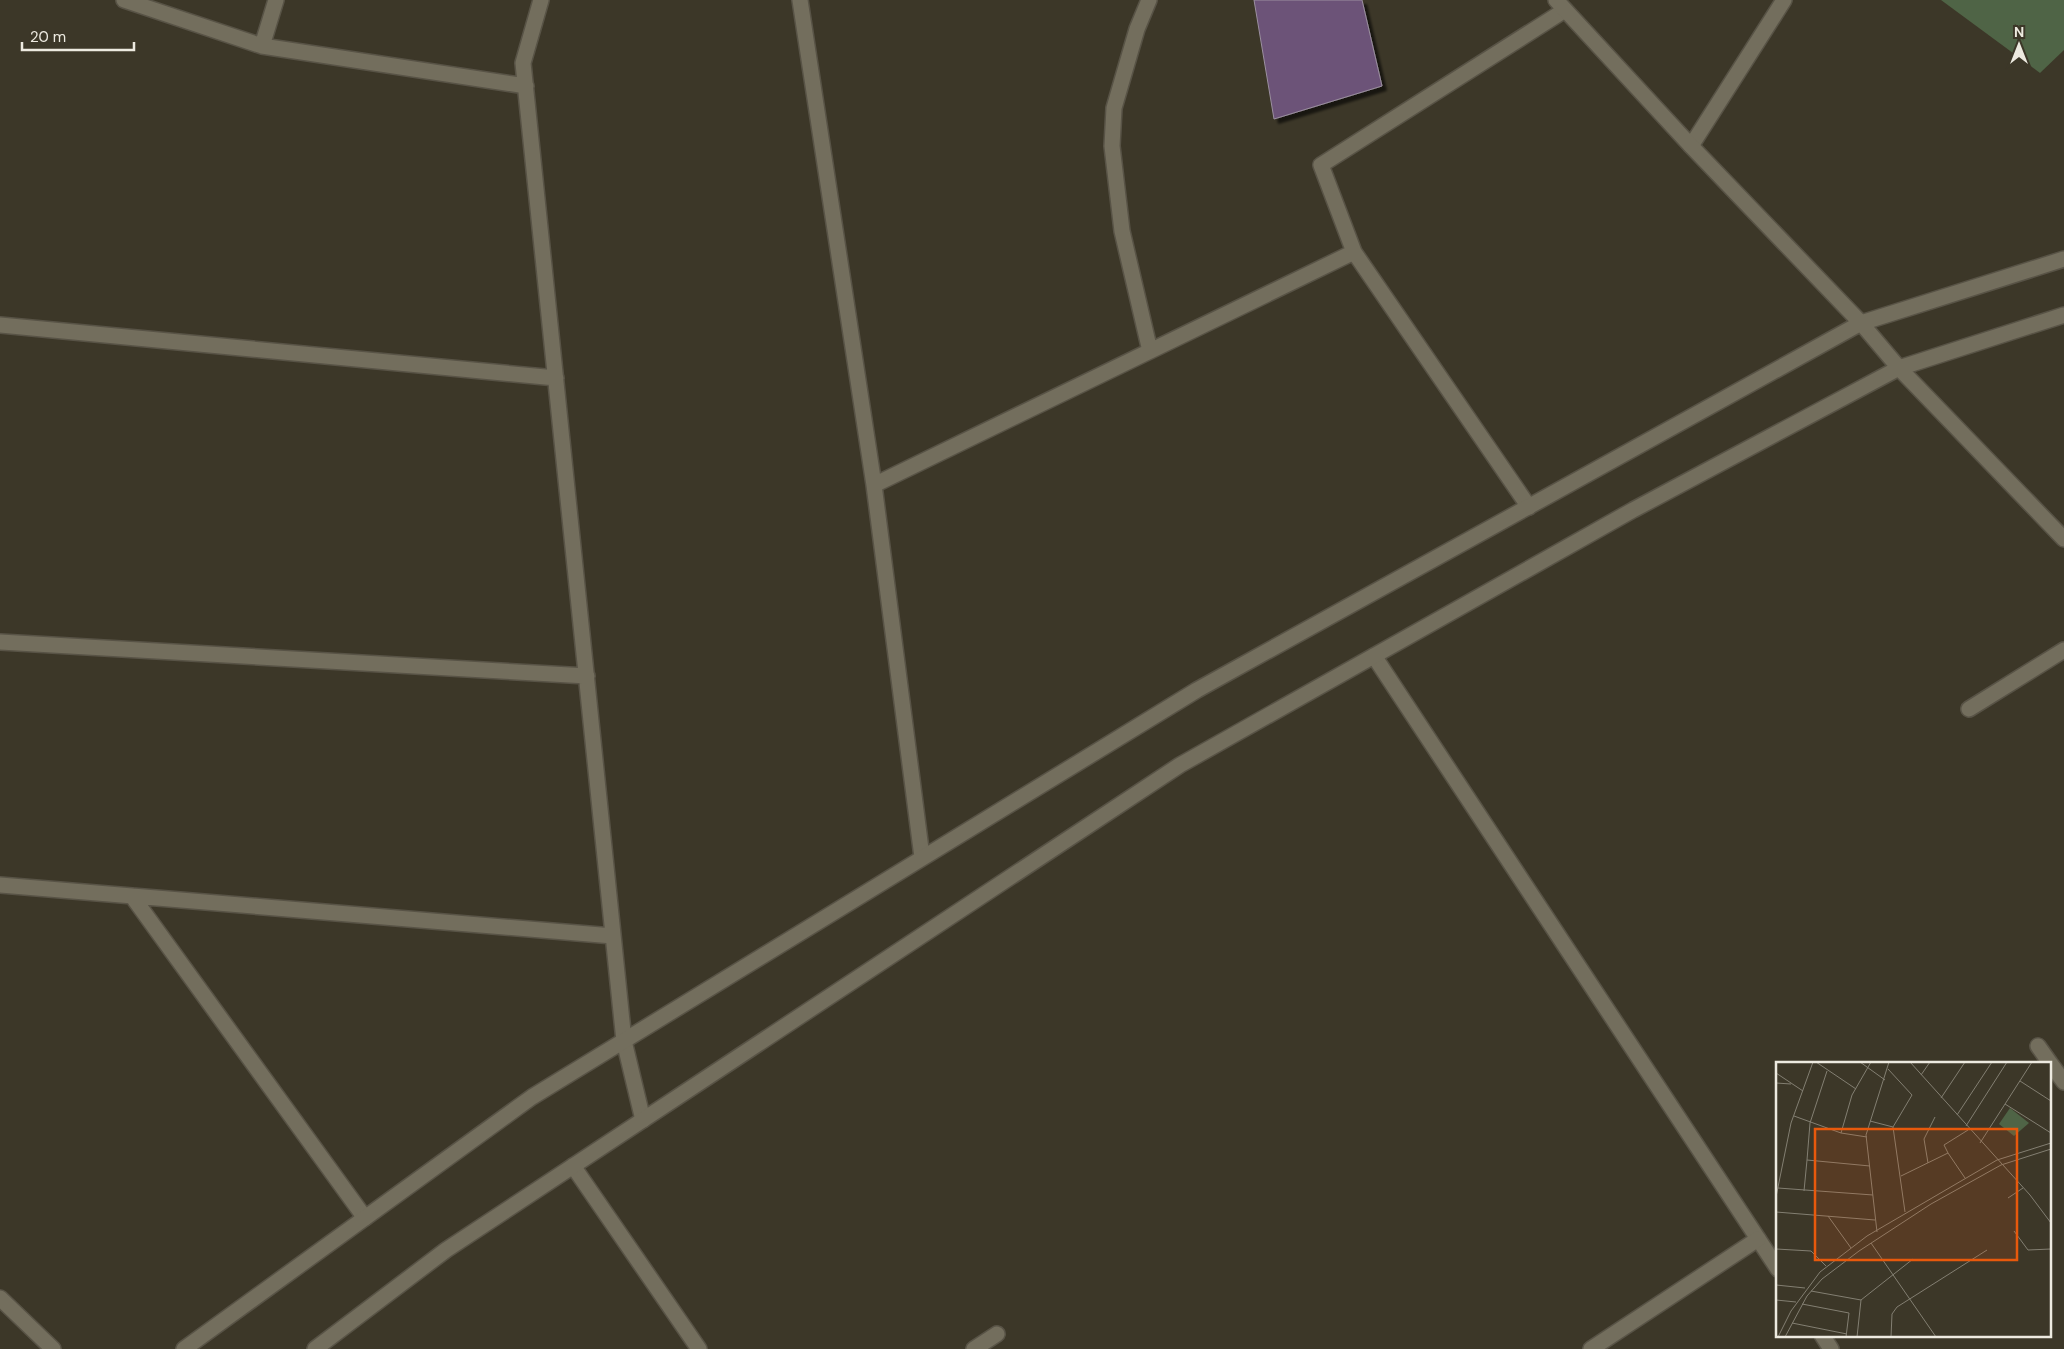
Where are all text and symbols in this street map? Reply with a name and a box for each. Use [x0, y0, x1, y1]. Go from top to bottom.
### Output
scale bar [22, 20, 135, 52]
north arrow [1994, 20, 2044, 70]
text: N [2014, 23, 2024, 41]
text: 20 m [30, 27, 66, 47]
inset map [1776, 1062, 2052, 1336]

